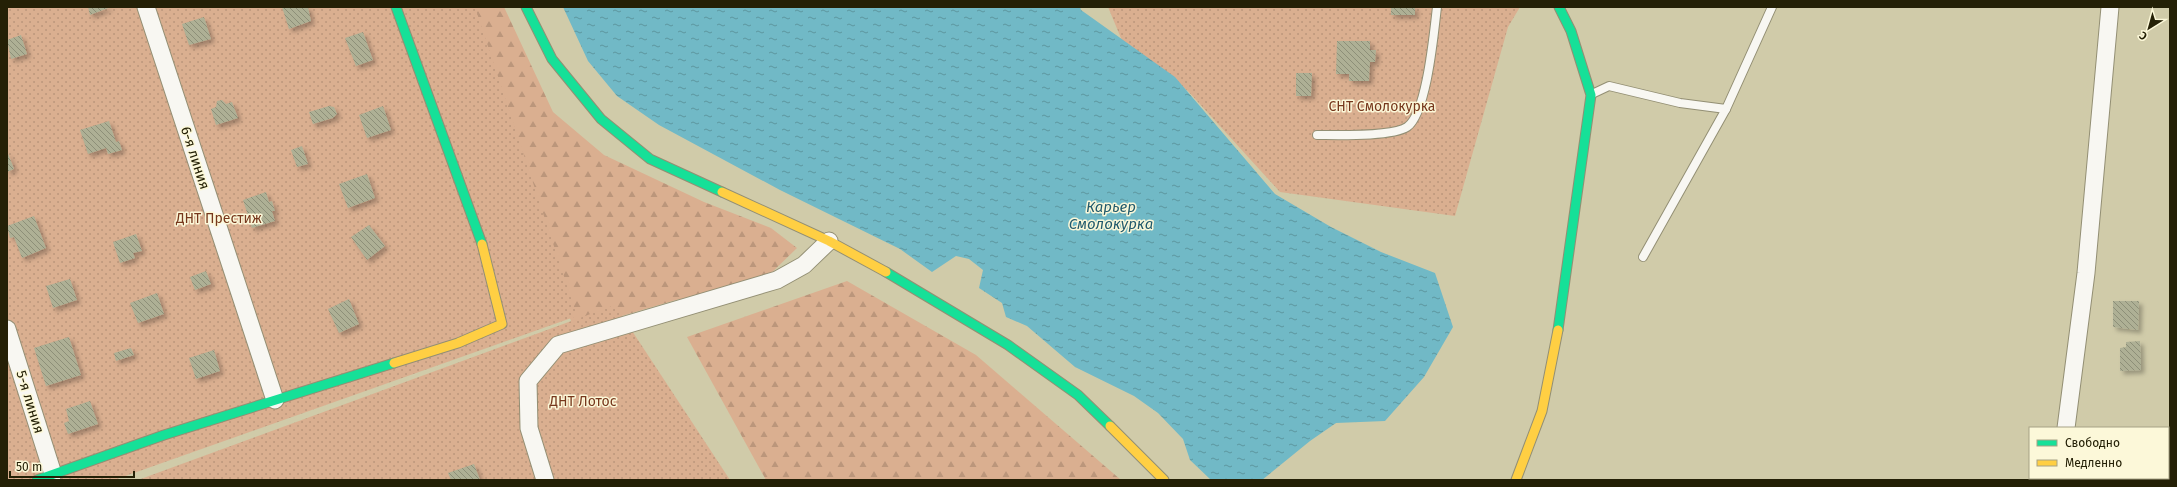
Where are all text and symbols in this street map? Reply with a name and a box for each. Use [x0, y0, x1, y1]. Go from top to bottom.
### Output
north arrow [2129, 8, 2169, 48]
text: С [2136, 28, 2150, 43]
park label: СНТ Смолокурка [1329, 98, 1435, 115]
street label: 6-я линия [177, 124, 213, 192]
water label: Карьер Смолокурка [1069, 198, 1153, 233]
park label: ДНТ Престиж [175, 210, 262, 227]
street label: 5-я линия [12, 369, 48, 435]
park label: ДНТ Лотос [549, 393, 617, 410]
legend [2029, 427, 2169, 479]
text: Свободно [2065, 436, 2120, 450]
scale bar [10, 453, 134, 479]
text: Медленно [2065, 456, 2122, 470]
text: 50 m [16, 460, 42, 474]

